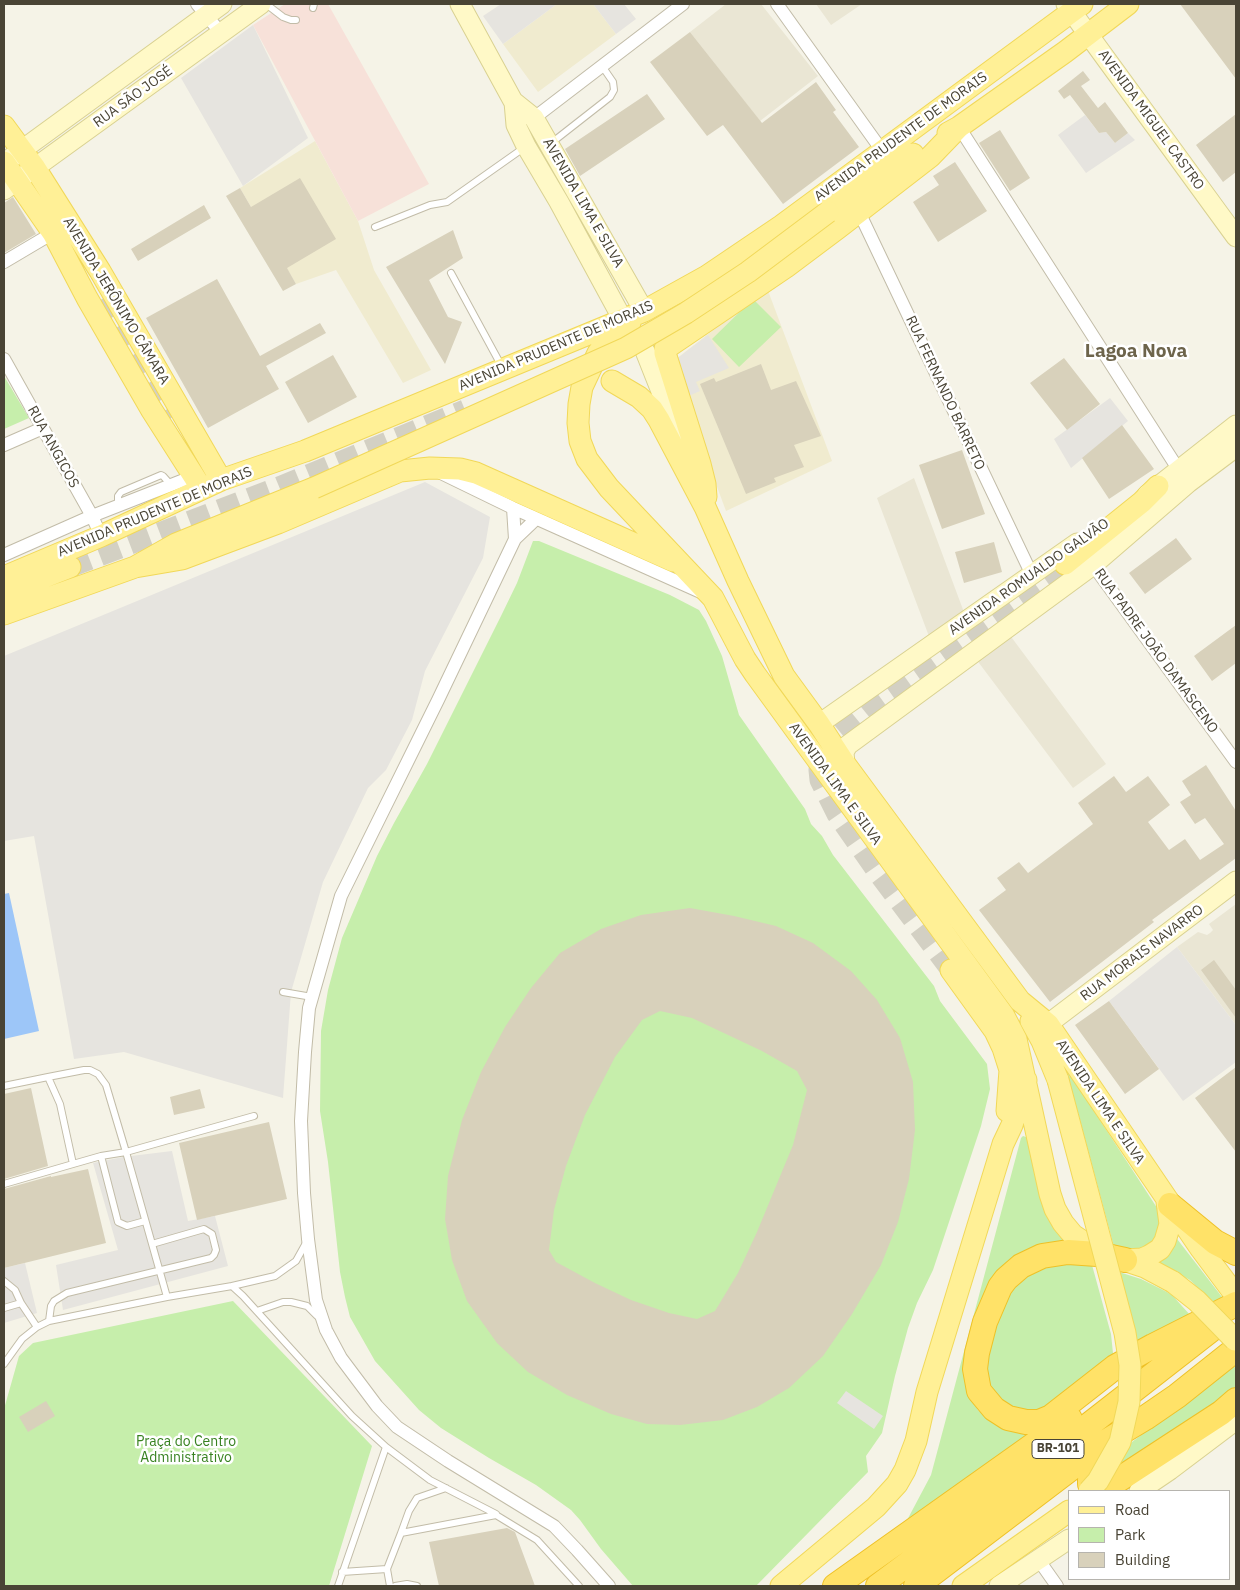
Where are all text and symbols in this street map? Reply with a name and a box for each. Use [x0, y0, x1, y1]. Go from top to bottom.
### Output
street label: AVENIDA MIGUEL CASTRO [1095, 47, 1207, 193]
street label: RUA SÃO JOSÉ [90, 63, 176, 131]
street label: AVENIDA PRUDENTE DE MORAIS [811, 69, 991, 205]
street label: AVENIDA LIMA E SILVA [539, 135, 627, 271]
street label: AVENIDA JERÔNIMO CÂMARA [59, 214, 173, 388]
street label: AVENIDA PRUDENTE DE MORAIS [456, 297, 656, 395]
street label: RUA FERNANDO BARRETO [902, 313, 988, 473]
district label: Lagoa Nova [1085, 341, 1187, 363]
street label: RUA ANGICOS [24, 403, 82, 491]
street label: AVENIDA PRUDENTE DE MORAIS [55, 463, 255, 561]
street label: AVENIDA ROMUALDO GALVÃO [946, 515, 1112, 639]
street label: RUA PADRE JOÃO DAMASCENO [1091, 565, 1221, 737]
street label: AVENIDA LIMA E SILVA [785, 720, 885, 848]
street label: RUA MORAIS NAVARRO [1077, 901, 1207, 1005]
street label: AVENIDA LIMA E SILVA [1052, 1037, 1148, 1167]
park label: Praça do Centro Administrativo [136, 1434, 236, 1466]
road number: BR-101 [1032, 1440, 1084, 1458]
legend [1068, 1490, 1230, 1580]
text: Road [1115, 1500, 1150, 1519]
text: Park [1115, 1525, 1145, 1544]
text: Building [1115, 1550, 1170, 1569]

